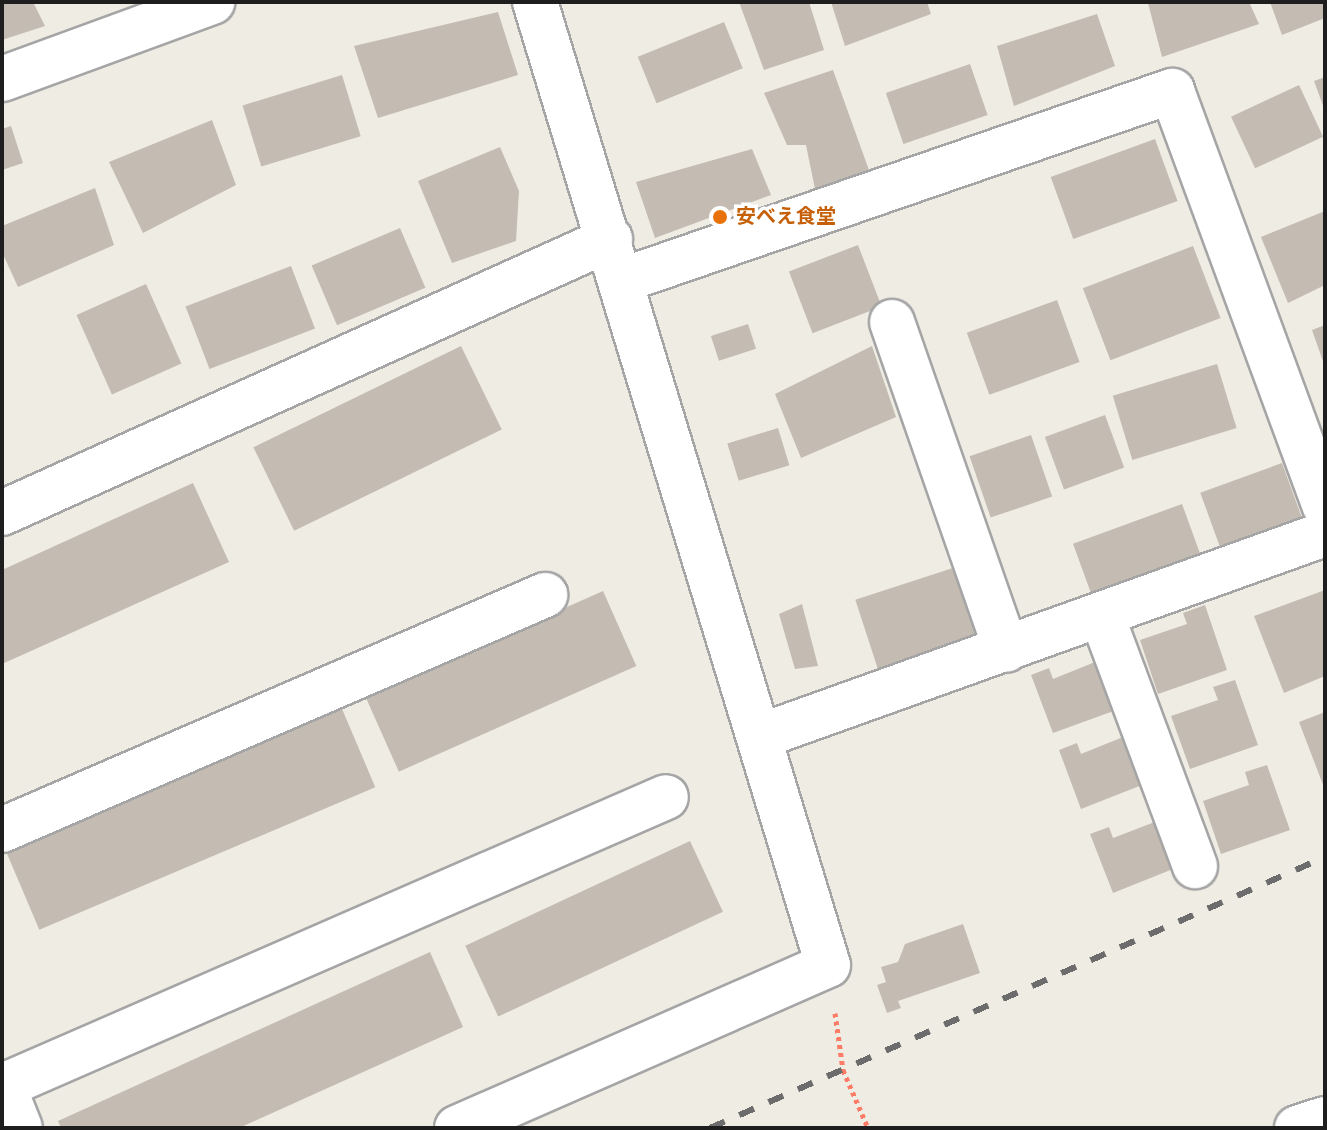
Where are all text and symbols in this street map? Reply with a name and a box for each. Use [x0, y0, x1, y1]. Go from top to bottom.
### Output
place label: 安べえ食堂 [736, 205, 836, 229]
marker: 安べえ食堂 [711, 208, 729, 226]

